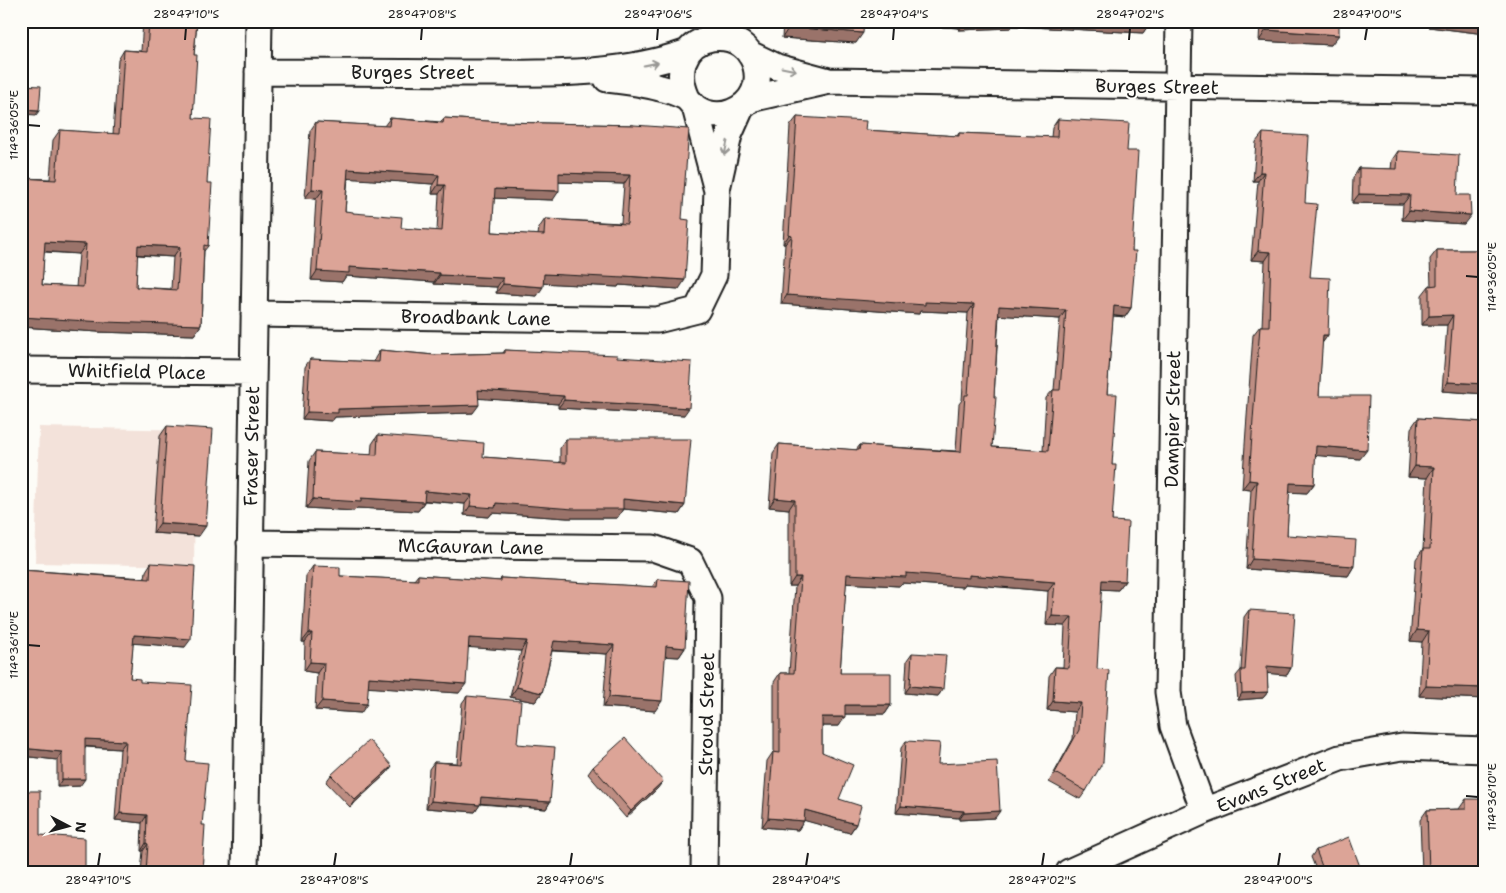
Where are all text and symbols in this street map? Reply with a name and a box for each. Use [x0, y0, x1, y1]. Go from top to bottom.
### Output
text: 28°47'10"S [153, 6, 219, 22]
text: 28°47'08"S [387, 6, 457, 22]
text: 28°47'06"S [624, 6, 693, 22]
text: 28°47'04"S [860, 6, 929, 22]
text: 28°47'02"S [1096, 6, 1165, 22]
text: 28°47'00"S [1332, 6, 1402, 22]
one-way arrow [642, 59, 658, 68]
street label: Burges Street [351, 60, 475, 85]
one-way arrow [780, 65, 796, 75]
street label: Burges Street [1095, 73, 1219, 100]
text: 114°36'05"E [6, 90, 22, 160]
one-way arrow [721, 139, 730, 155]
text: 114°36'05"E [1484, 242, 1500, 312]
street label: Broadbank Lane [401, 304, 551, 331]
street label: Dampier Street [1159, 350, 1186, 488]
street label: Whitfield Place [68, 358, 206, 385]
street label: Fraser Street [238, 386, 265, 506]
street label: McGauran Lane [398, 533, 544, 560]
text: 114°36'10"E [6, 611, 22, 679]
street label: Stroud Street [693, 652, 720, 776]
street label: Evans Street [1213, 752, 1330, 819]
text: 114°36'10"E [1484, 763, 1500, 831]
north arrow [42, 800, 92, 850]
text: N [71, 821, 90, 834]
text: 28°47'10"S [65, 872, 131, 888]
text: 28°47'08"S [299, 872, 369, 888]
text: 28°47'06"S [536, 872, 605, 888]
text: 28°47'04"S [772, 872, 841, 888]
text: 28°47'02"S [1008, 872, 1077, 888]
text: 28°47'00"S [1243, 872, 1313, 888]

